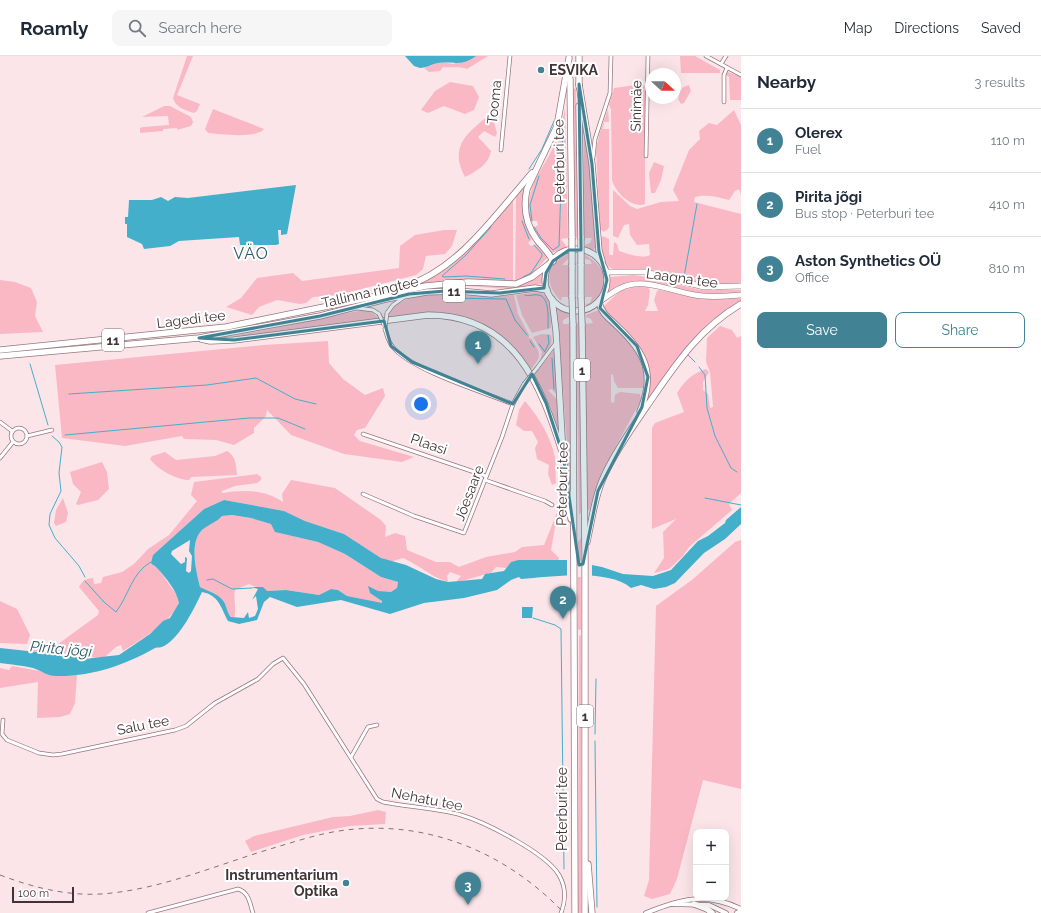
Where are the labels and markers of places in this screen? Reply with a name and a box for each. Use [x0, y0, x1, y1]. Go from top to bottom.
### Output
place label: ESVIKA [549, 62, 599, 78]
marker: ESVIKA [536, 65, 546, 75]
pin: 1 [465, 331, 491, 364]
pin: 2 [550, 586, 576, 619]
place label: Instrumentarium Optika [225, 867, 338, 899]
pin: 3 [455, 872, 481, 905]
marker: Instrumentarium Optika [341, 878, 351, 888]

